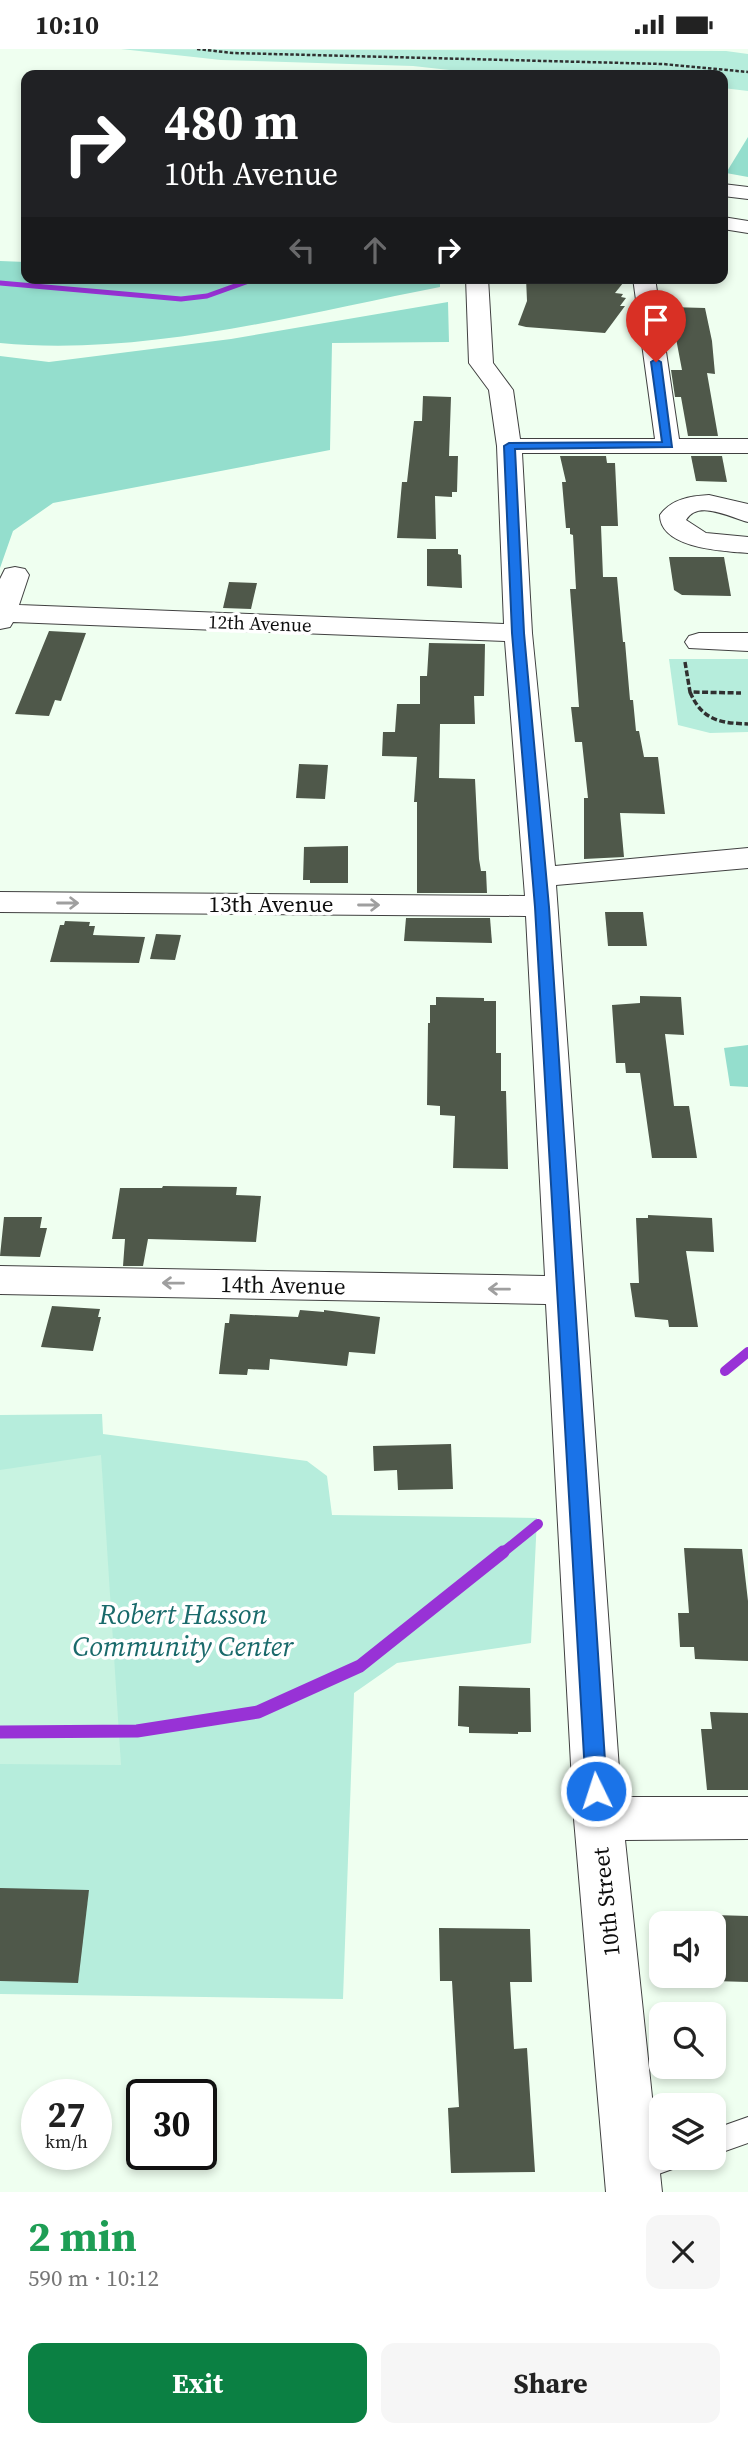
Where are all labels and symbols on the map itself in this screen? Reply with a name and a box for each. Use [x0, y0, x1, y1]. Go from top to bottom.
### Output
pin [626, 290, 686, 362]
street label: 12th Avenue [208, 608, 312, 638]
street label: 13th Avenue [208, 888, 334, 920]
one-way arrow [56, 896, 79, 910]
one-way arrow [357, 898, 380, 912]
street label: 14th Avenue [220, 1268, 346, 1302]
one-way arrow [162, 1276, 185, 1290]
one-way arrow [487, 1282, 510, 1295]
park label: Robert Hasson Community Center [73, 1595, 294, 1665]
position arrow [559, 1754, 633, 1828]
street label: 10th Street [584, 1846, 628, 1958]
speed limit sign: 30 [126, 2079, 217, 2170]

